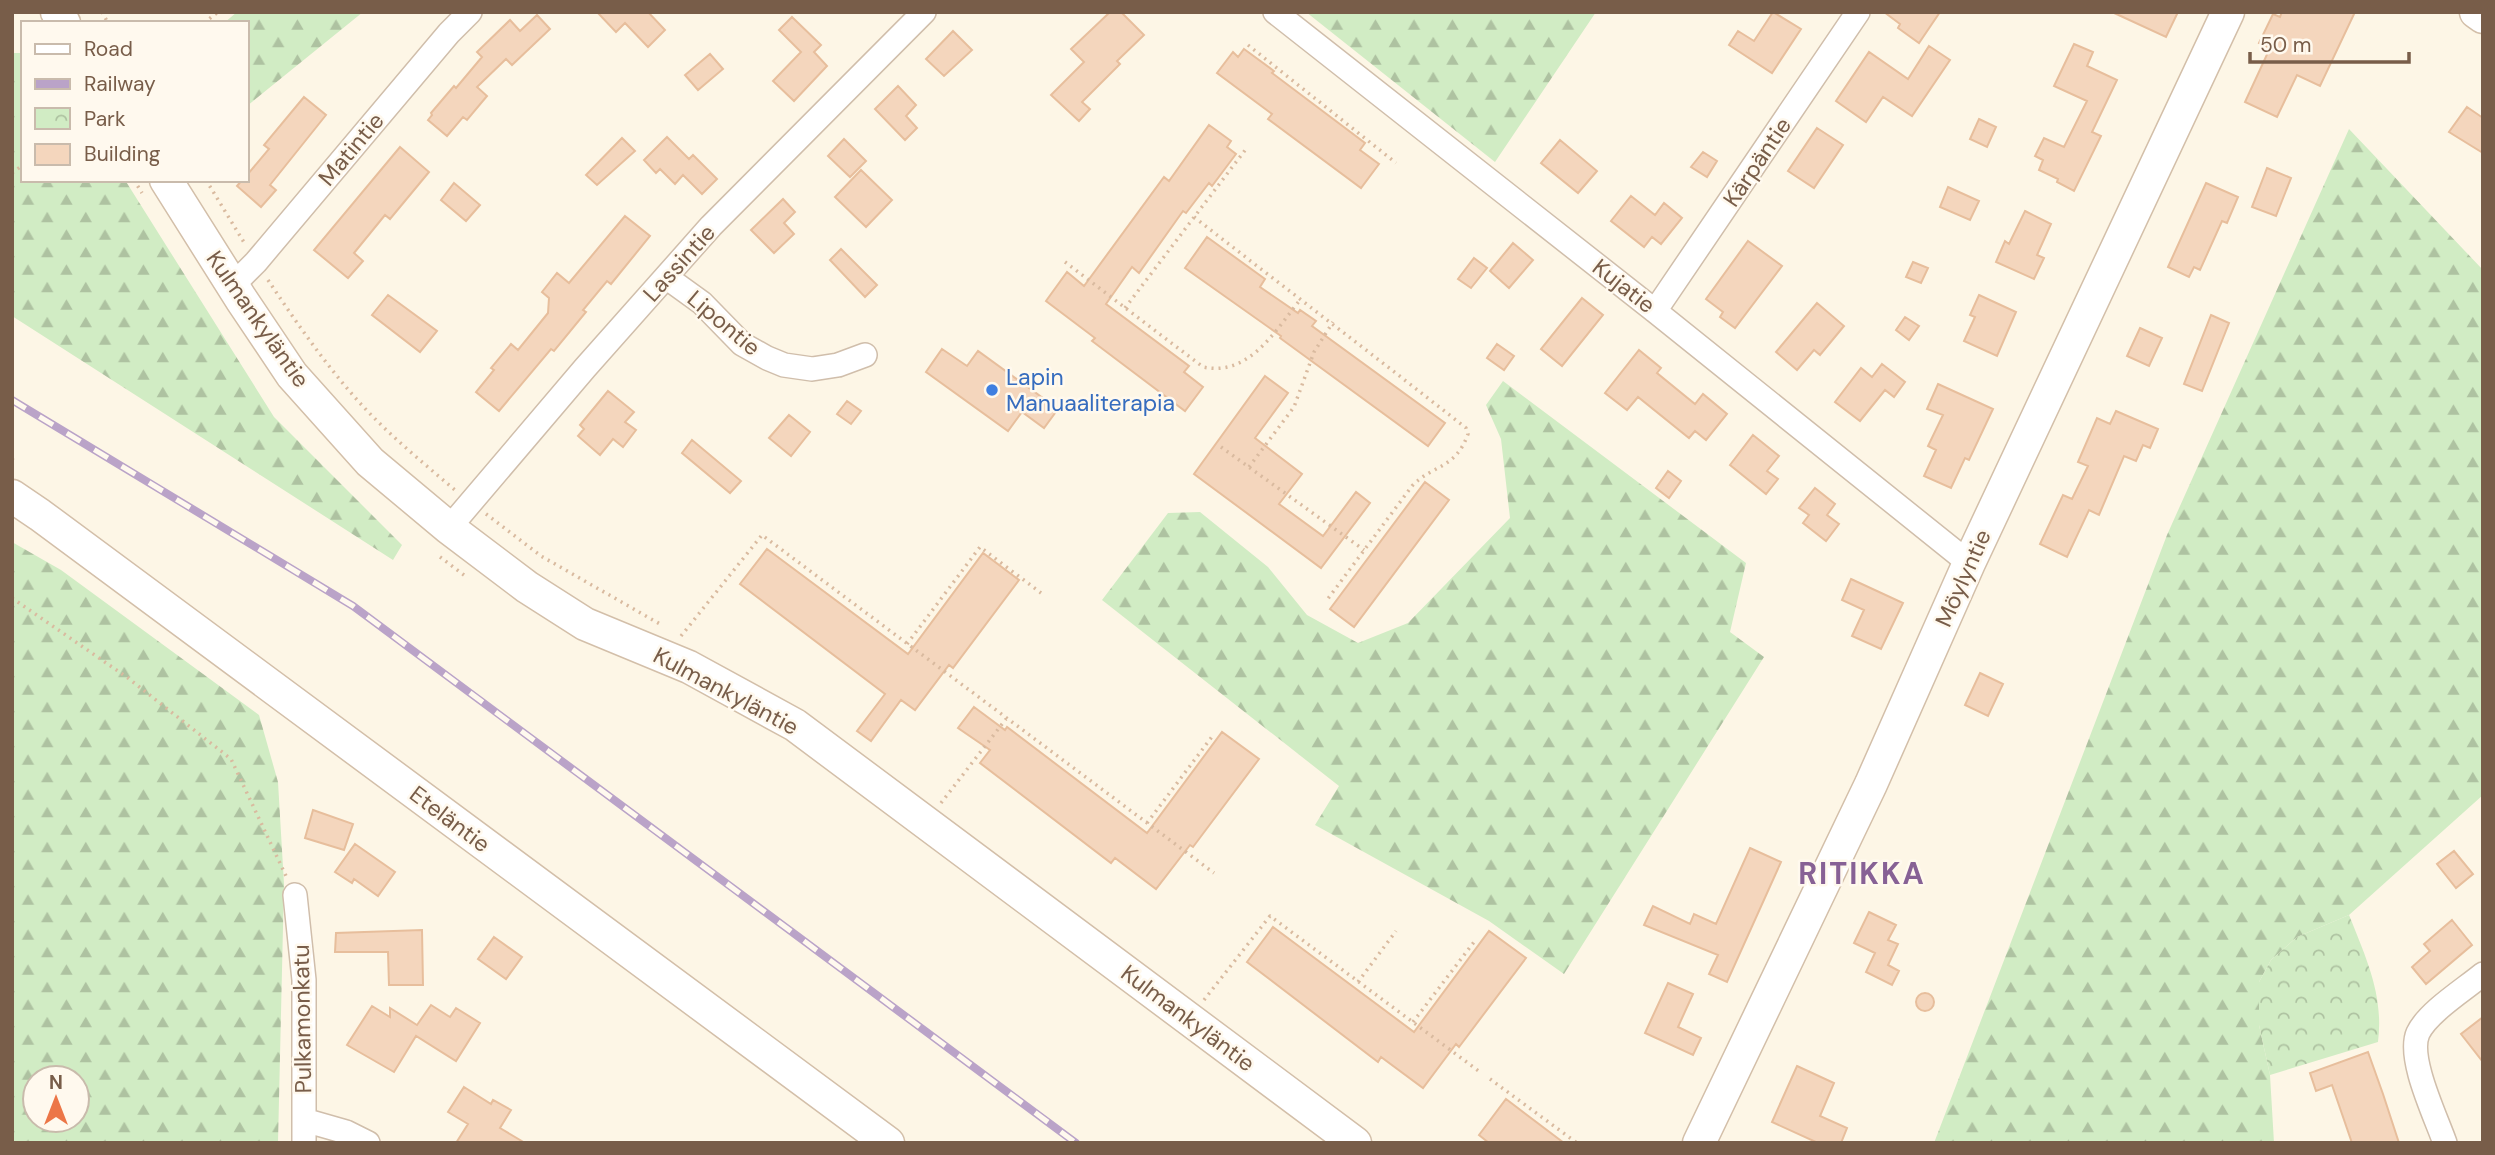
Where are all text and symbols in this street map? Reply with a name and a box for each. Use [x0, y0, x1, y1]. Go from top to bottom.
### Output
legend [21, 21, 248, 182]
scale bar [2250, 21, 2409, 65]
text: 50 m [2260, 31, 2311, 59]
text: Road [84, 35, 133, 63]
text: Railway [84, 70, 156, 98]
text: Park [84, 105, 126, 133]
street label: Matintie [312, 106, 390, 192]
street label: Kärpäntie [1716, 111, 1798, 213]
text: Building [84, 140, 161, 168]
street label: Lassintie [636, 218, 722, 308]
street label: Kulmankyläntie [200, 245, 316, 393]
street label: Kujatie [1587, 252, 1661, 320]
street label: Lipontie [681, 284, 767, 362]
place label: Lapin Manuaaliterapia [1006, 362, 1175, 418]
marker: Lapin Manuaaliterapia [984, 382, 1000, 398]
street label: Möylyntie [1928, 525, 1998, 631]
street label: Kulmankyläntie [648, 640, 804, 742]
street label: Eteläntie [404, 779, 496, 859]
district label: RITIKKA [1798, 854, 1926, 893]
street label: Pulkamonkatu [286, 944, 318, 1094]
street label: Kulmankyläntie [1115, 958, 1261, 1078]
north arrow [21, 1064, 91, 1134]
text: N [49, 1070, 63, 1095]

